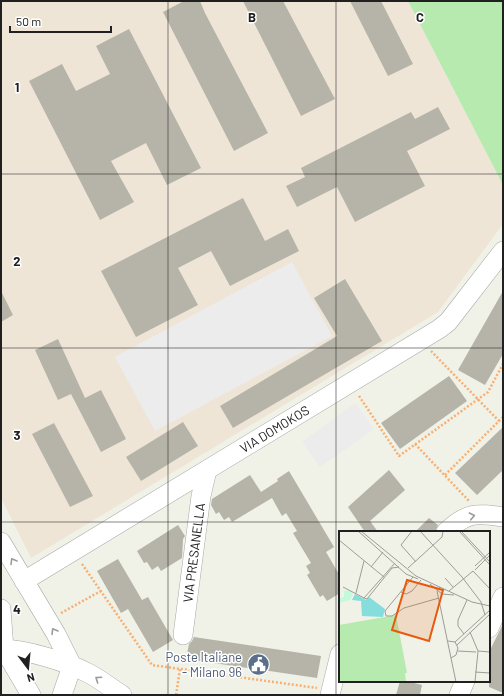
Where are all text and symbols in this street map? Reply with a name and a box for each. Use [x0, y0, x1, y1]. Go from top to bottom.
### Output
scale bar [10, 8, 111, 34]
text: B [248, 9, 256, 25]
text: C [416, 9, 424, 25]
text: 50 m [16, 14, 41, 28]
text: 1 [15, 79, 19, 95]
text: 2 [13, 253, 21, 269]
street label: VIA DOMOKOS [237, 402, 312, 456]
text: 3 [13, 427, 21, 443]
street label: VIA PRESANELLA [179, 502, 208, 603]
one-way arrow [469, 512, 475, 520]
inset map [339, 531, 490, 682]
one-way arrow [10, 558, 17, 565]
text: 4 [13, 601, 21, 617]
one-way arrow [52, 628, 59, 635]
north arrow [8, 648, 48, 688]
place label: Poste Italiane - Milano 96 [166, 649, 242, 680]
public building icon: Poste Italiane - Milano 96 [245, 651, 271, 677]
text: N [26, 671, 36, 685]
one-way arrow [95, 676, 102, 684]

